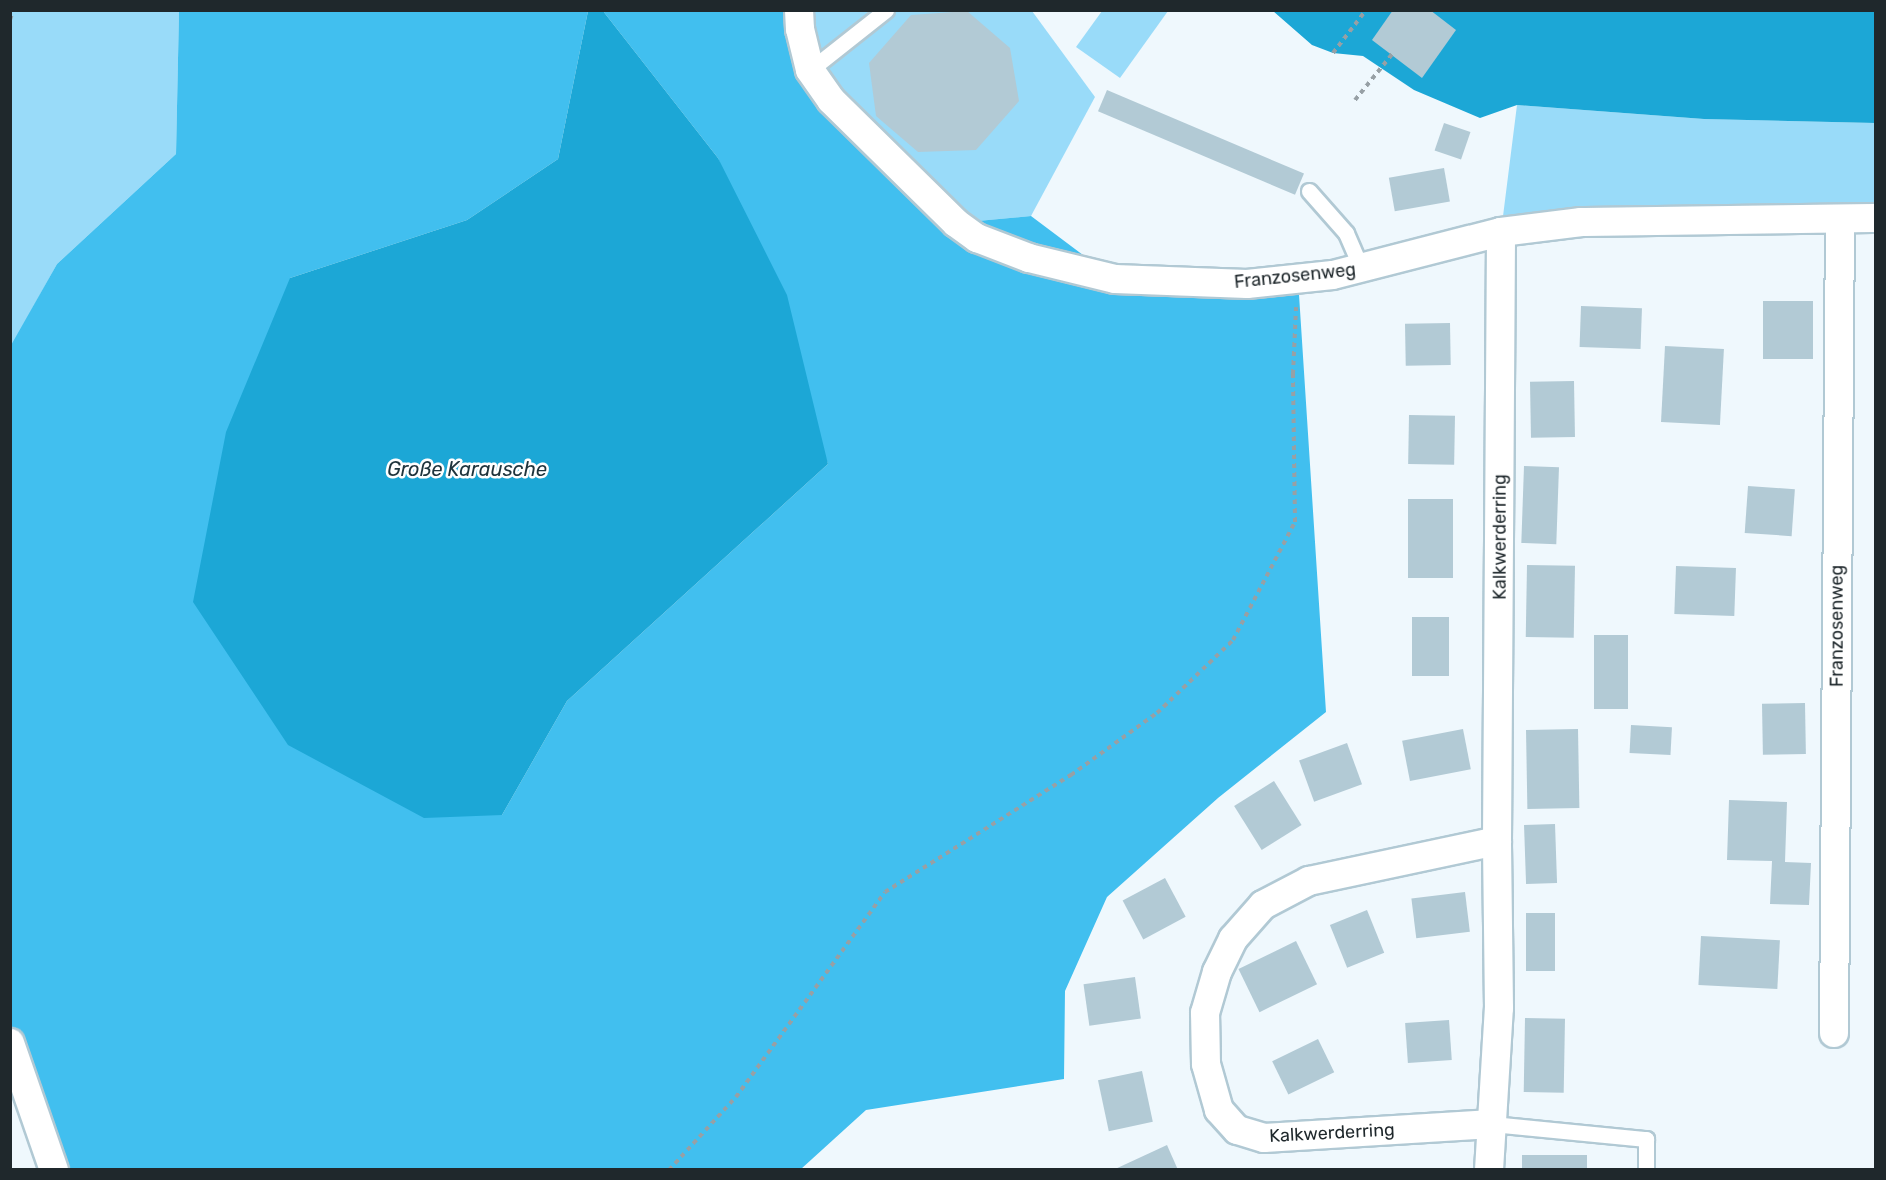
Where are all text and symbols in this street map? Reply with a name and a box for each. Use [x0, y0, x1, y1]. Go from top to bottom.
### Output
street label: Franzosenweg [1233, 259, 1357, 293]
water label: Große Karausche [387, 457, 547, 481]
street label: Kalkwerderring [1489, 474, 1511, 600]
street label: Franzosenweg [1826, 565, 1848, 687]
street label: Kalkwerderring [1269, 1119, 1395, 1147]

